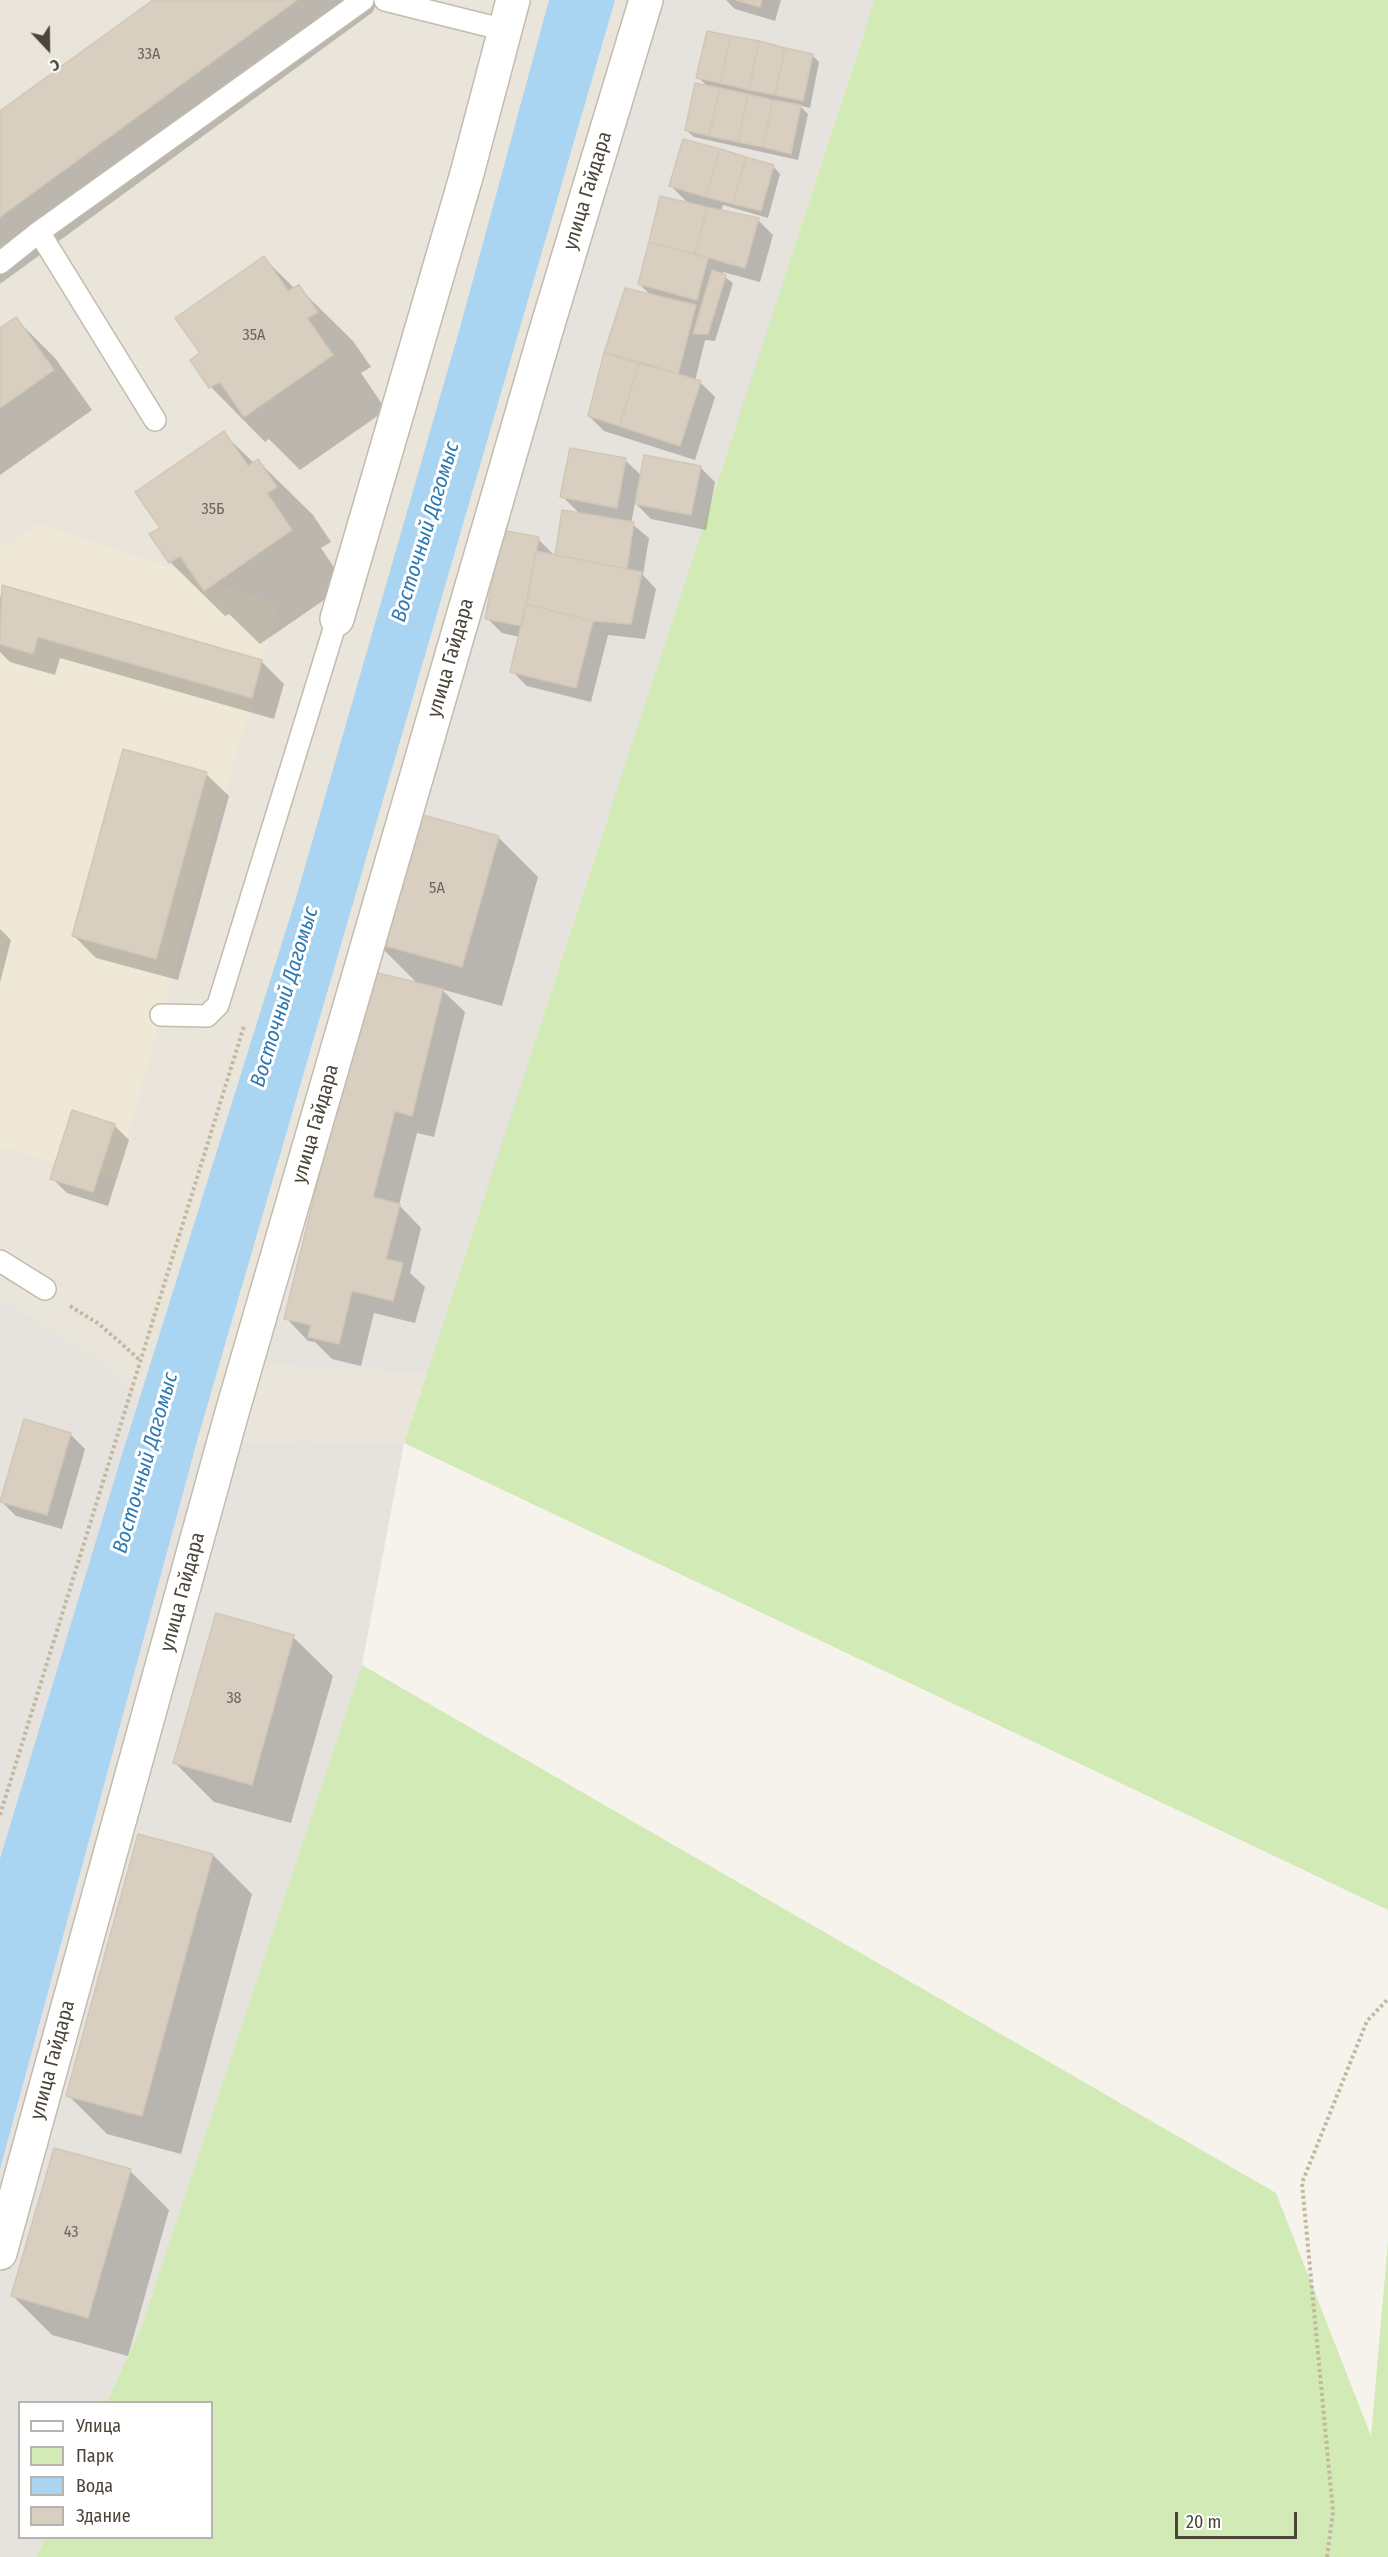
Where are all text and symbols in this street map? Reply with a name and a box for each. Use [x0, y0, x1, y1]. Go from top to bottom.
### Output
north arrow [18, 18, 78, 78]
house number: 33А [138, 45, 160, 65]
text: С [47, 55, 62, 76]
street label: улица Гайдара [559, 129, 617, 253]
house number: 35А [243, 326, 265, 346]
water label: Восточный Дагомыс [387, 439, 465, 625]
house number: 35Б [202, 500, 224, 520]
street label: улица Гайдара [423, 596, 479, 720]
house number: 5А [429, 879, 445, 899]
water label: Восточный Дагомыс [246, 904, 324, 1090]
street label: улица Гайдара [288, 1062, 344, 1186]
water label: Восточный Дагомыс [108, 1370, 184, 1556]
street label: улица Гайдара [156, 1530, 210, 1654]
house number: 38 [226, 1689, 242, 1709]
street label: улица Гайдара [26, 1998, 80, 2122]
house number: 43 [64, 2223, 78, 2243]
legend [18, 2401, 213, 2539]
text: Улица [76, 2415, 121, 2437]
text: Парк [76, 2445, 114, 2467]
text: Вода [76, 2475, 113, 2497]
scale bar [1178, 2500, 1300, 2538]
text: Здание [76, 2505, 131, 2527]
text: 20 m [1186, 2511, 1221, 2533]

